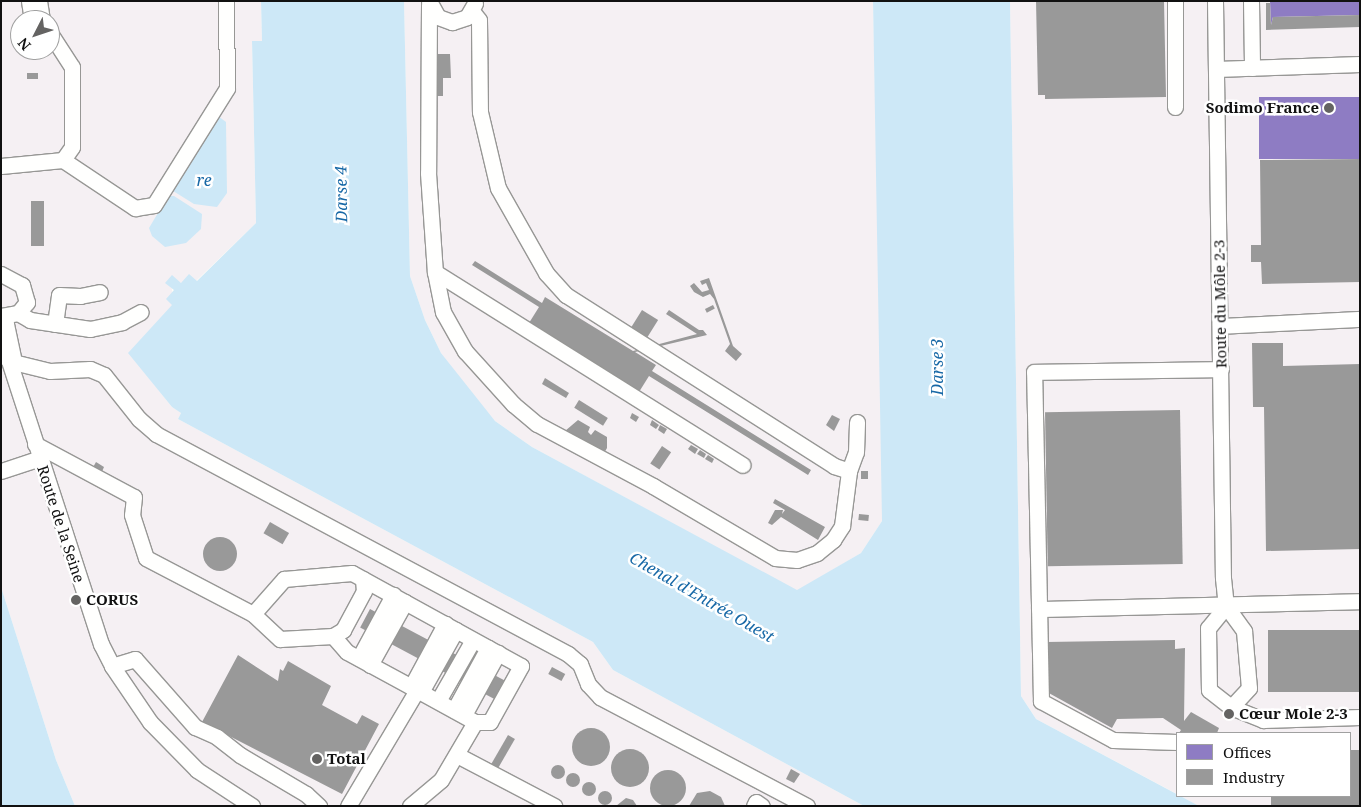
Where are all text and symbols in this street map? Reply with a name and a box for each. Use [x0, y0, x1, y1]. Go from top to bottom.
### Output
north arrow [10, 10, 60, 60]
text: N [13, 34, 35, 55]
place label: Sodimo France [1206, 99, 1319, 117]
marker: Sodimo France [1323, 102, 1335, 114]
water label: Darse 4 [331, 165, 351, 223]
water label: re [196, 170, 212, 190]
street label: Route du Môle 2-3 [1210, 240, 1230, 368]
water label: Darse 3 [927, 339, 947, 395]
street label: Route de la Seine [34, 463, 88, 585]
water label: Chenal d'Entrée Ouest [626, 548, 778, 646]
place label: CORUS [86, 591, 138, 609]
marker: CORUS [70, 594, 82, 606]
place label: Cœur Mole 2-3 [1239, 705, 1348, 723]
marker: Cœur Mole 2-3 [1223, 708, 1235, 720]
legend [1176, 732, 1351, 797]
text: Offices [1223, 742, 1271, 762]
place label: Total [327, 750, 366, 768]
marker: Total [311, 753, 323, 765]
text: Industry [1223, 767, 1285, 787]

